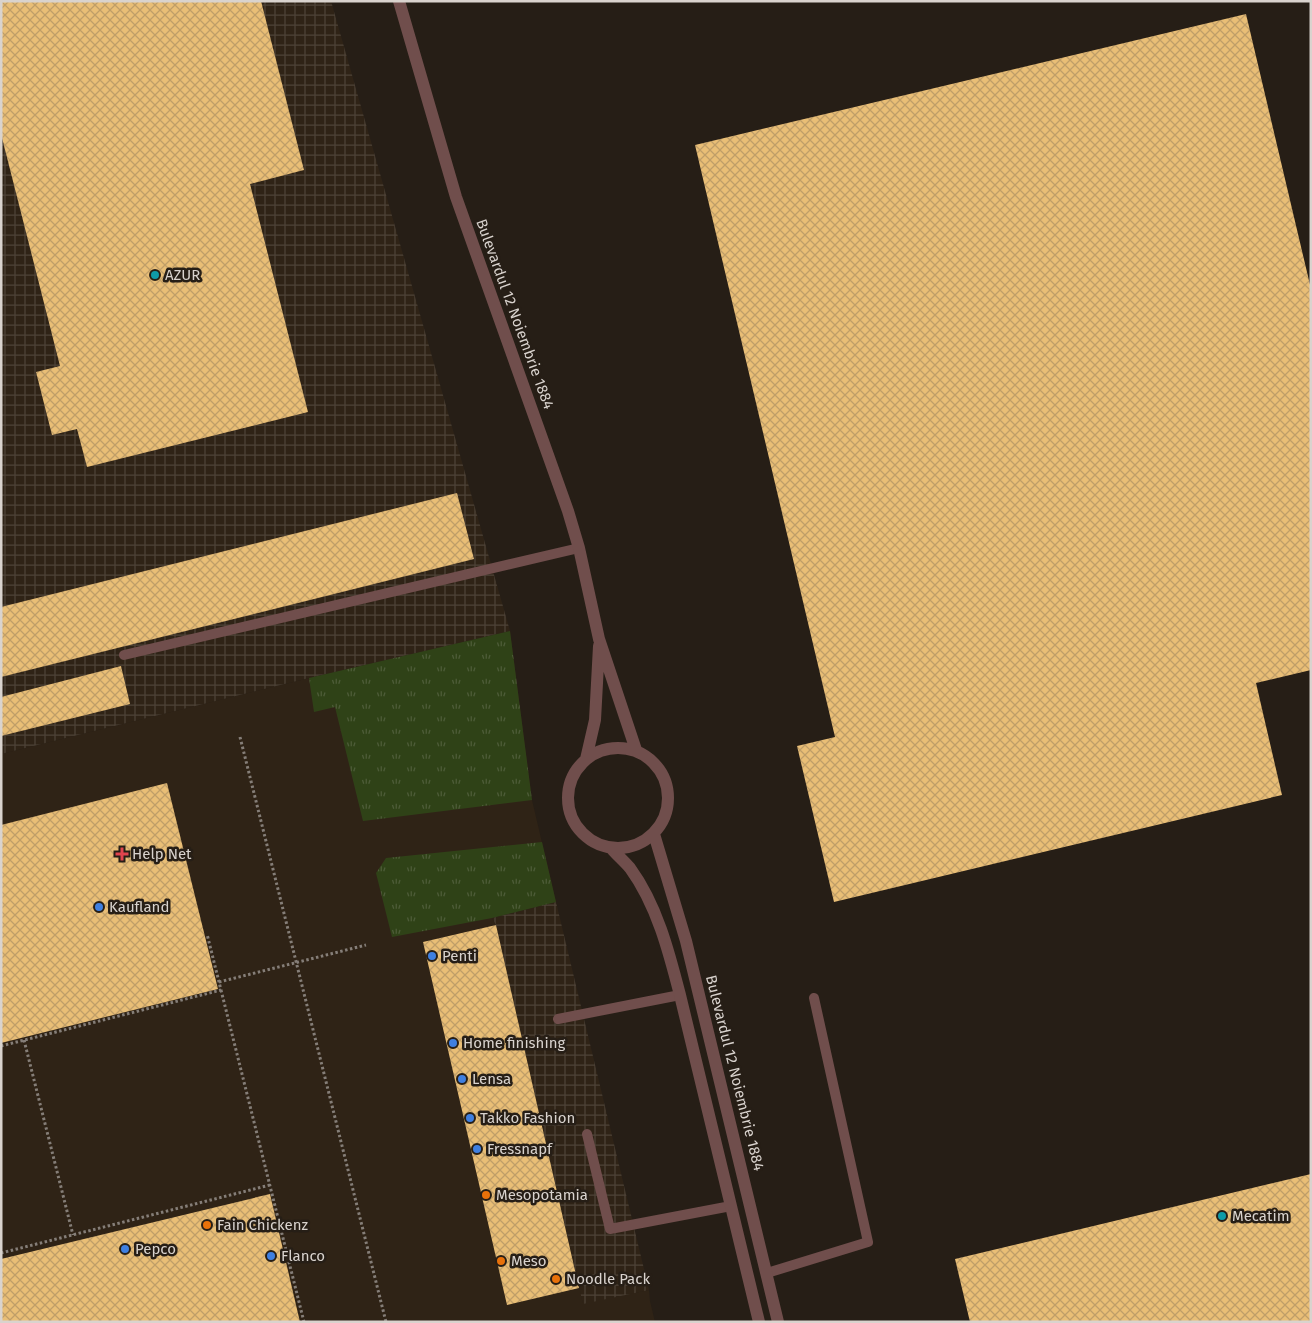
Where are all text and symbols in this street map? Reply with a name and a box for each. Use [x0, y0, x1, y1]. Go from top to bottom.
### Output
street label: Bulevardul 12 Noiembrie 1884 [472, 216, 558, 412]
place label: AZUR [165, 266, 200, 284]
marker: AZUR [149, 269, 161, 281]
place label: Help Net [132, 845, 192, 863]
marker: Help Net [116, 848, 128, 860]
place label: Kaufland [109, 898, 169, 916]
marker: Kaufland [93, 901, 105, 913]
place label: Penti [442, 947, 477, 965]
marker: Penti [426, 950, 438, 962]
street label: Bulevardul 12 Noiembrie 1884 [702, 973, 768, 1173]
place label: Home finishing [463, 1034, 565, 1052]
marker: Home finishing [447, 1037, 459, 1049]
place label: Lensa [472, 1070, 511, 1088]
marker: Lensa [456, 1073, 468, 1085]
place label: Takko Fashion [480, 1109, 575, 1127]
marker: Takko Fashion [464, 1112, 476, 1124]
place label: Fressnapf [487, 1140, 553, 1158]
marker: Fressnapf [471, 1143, 483, 1155]
place label: Mesopotamia [496, 1186, 588, 1204]
marker: Mesopotamia [480, 1189, 492, 1201]
place label: Mecatim [1232, 1207, 1290, 1225]
marker: Mecatim [1216, 1210, 1228, 1222]
place label: Fain Chickenz [217, 1216, 309, 1234]
marker: Fain Chickenz [201, 1219, 213, 1231]
place label: Pepco [135, 1240, 176, 1258]
marker: Pepco [119, 1243, 131, 1255]
place label: Flanco [281, 1247, 325, 1265]
marker: Flanco [265, 1250, 277, 1262]
place label: Meso [511, 1252, 547, 1270]
marker: Meso [495, 1255, 507, 1267]
place label: Noodle Pack [566, 1270, 650, 1288]
marker: Noodle Pack [550, 1273, 562, 1285]

